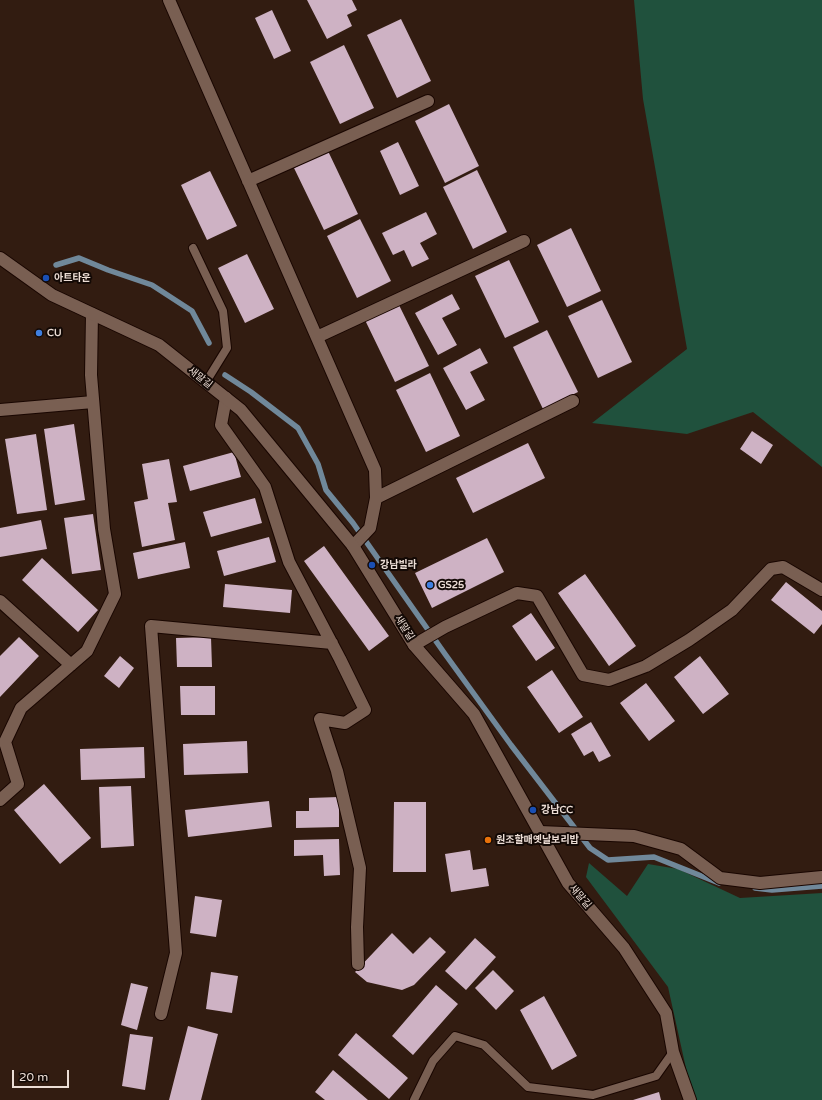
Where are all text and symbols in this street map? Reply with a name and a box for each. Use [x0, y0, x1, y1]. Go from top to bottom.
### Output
place label: 아트타운 [54, 272, 91, 284]
marker: 아트타운 [41, 273, 51, 283]
place label: CU [47, 327, 62, 339]
marker: CU [34, 328, 44, 338]
street label: 새말길 [185, 365, 215, 391]
place label: 강남빌라 [380, 559, 417, 571]
marker: 강남빌라 [367, 560, 377, 570]
place label: GS25 [438, 579, 464, 591]
marker: GS25 [425, 580, 435, 590]
street label: 새말길 [392, 613, 416, 643]
place label: 강남CC [541, 804, 573, 816]
marker: 강남CC [528, 805, 538, 815]
place label: 원조할매옛날보리밥 [496, 834, 579, 846]
marker: 원조할매옛날보리밥 [483, 835, 493, 845]
street label: 새말길 [566, 883, 594, 911]
scale bar [14, 1062, 71, 1088]
text: 20 m [19, 1070, 48, 1084]

